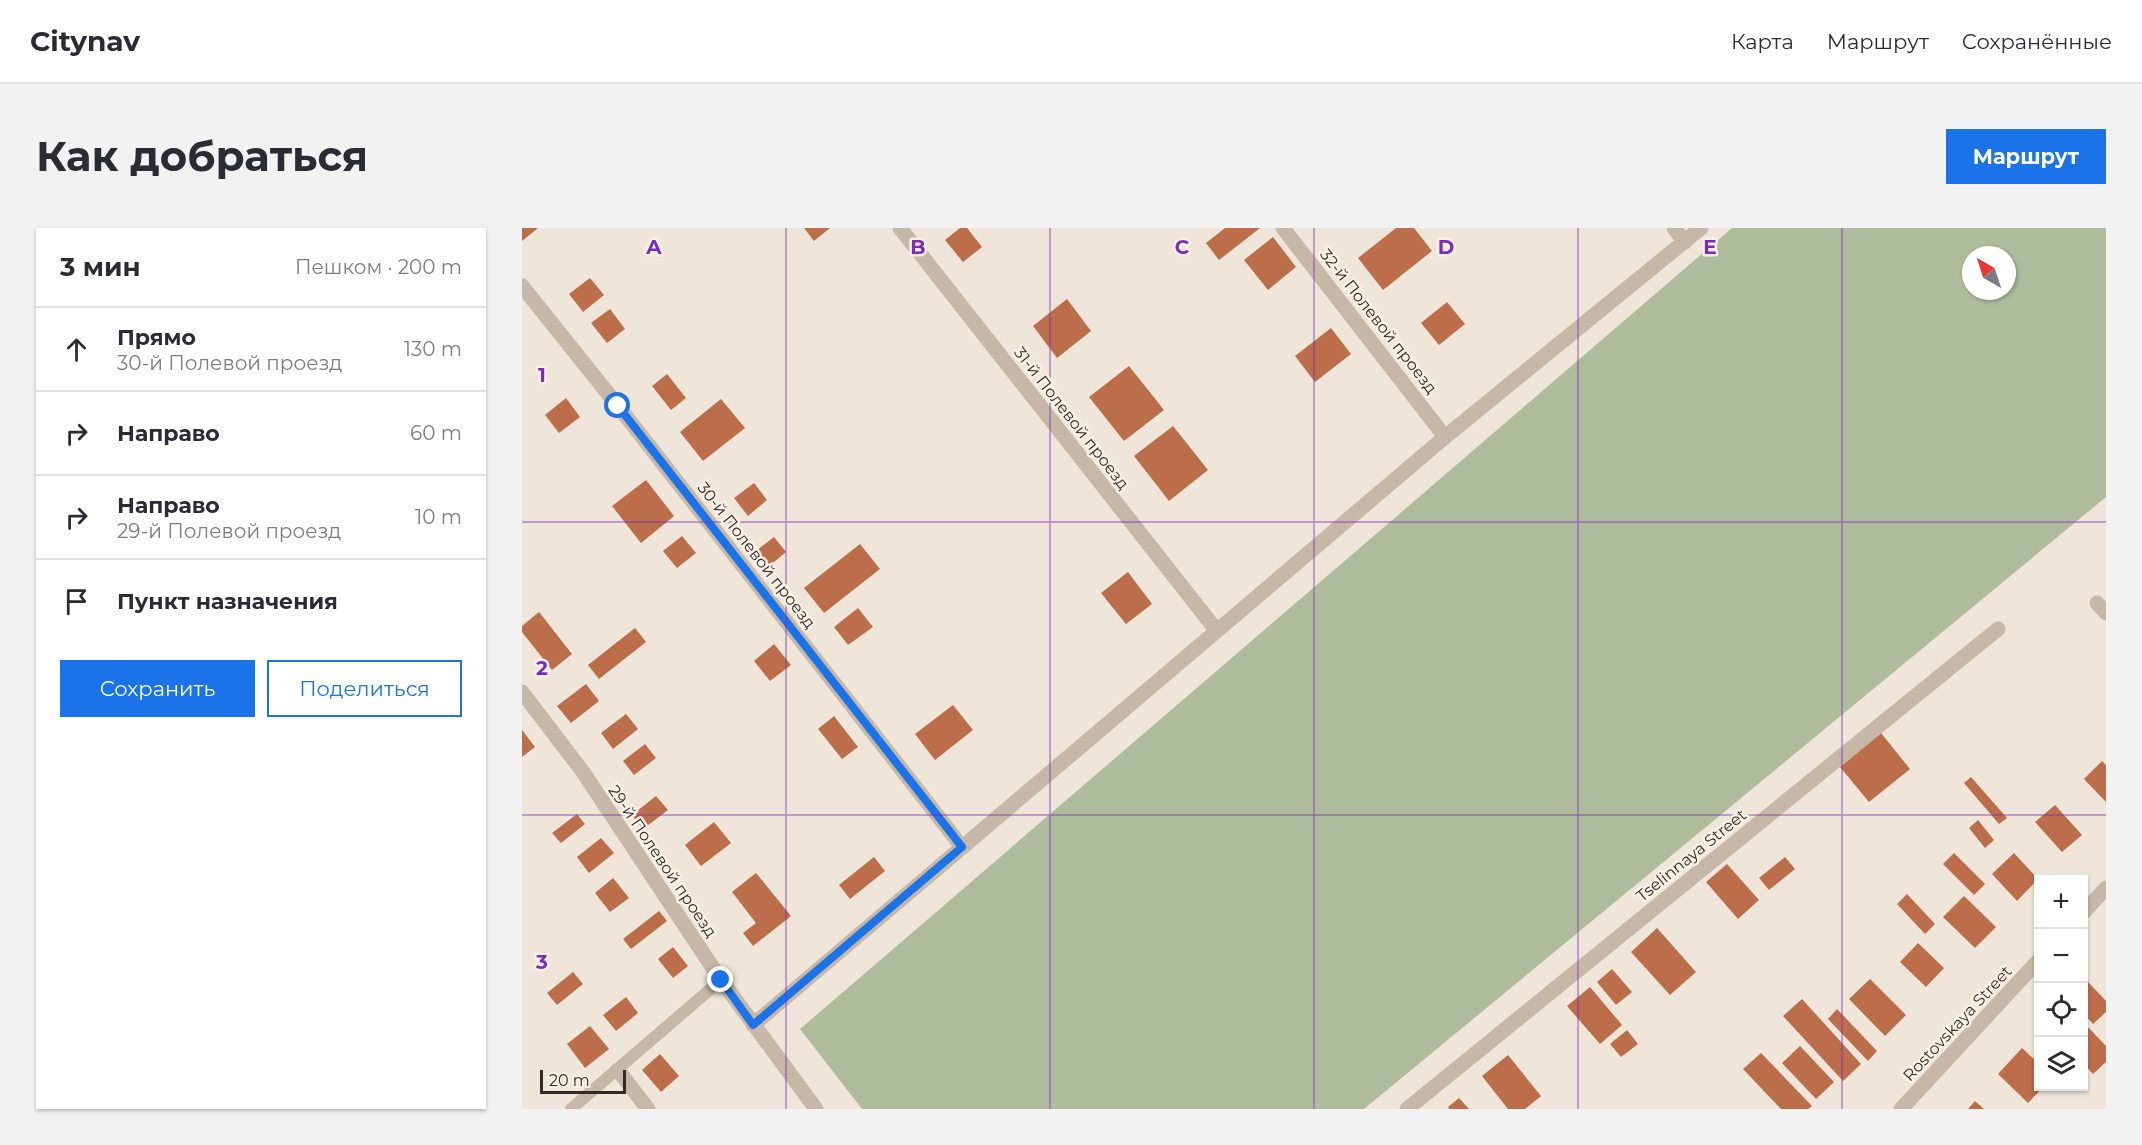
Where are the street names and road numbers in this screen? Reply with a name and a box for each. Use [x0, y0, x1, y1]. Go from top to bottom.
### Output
street label: 32-й Полевой проезд [1316, 245, 1441, 397]
street label: 31-й Полевой проезд [1010, 343, 1133, 493]
street label: 30-й Полевой проезд [694, 478, 820, 632]
street label: 29-й Полевой проезд [605, 782, 721, 941]
street label: Tselinnaya Street [1633, 805, 1750, 905]
street label: Rostovskaya Street [1899, 961, 2016, 1085]

